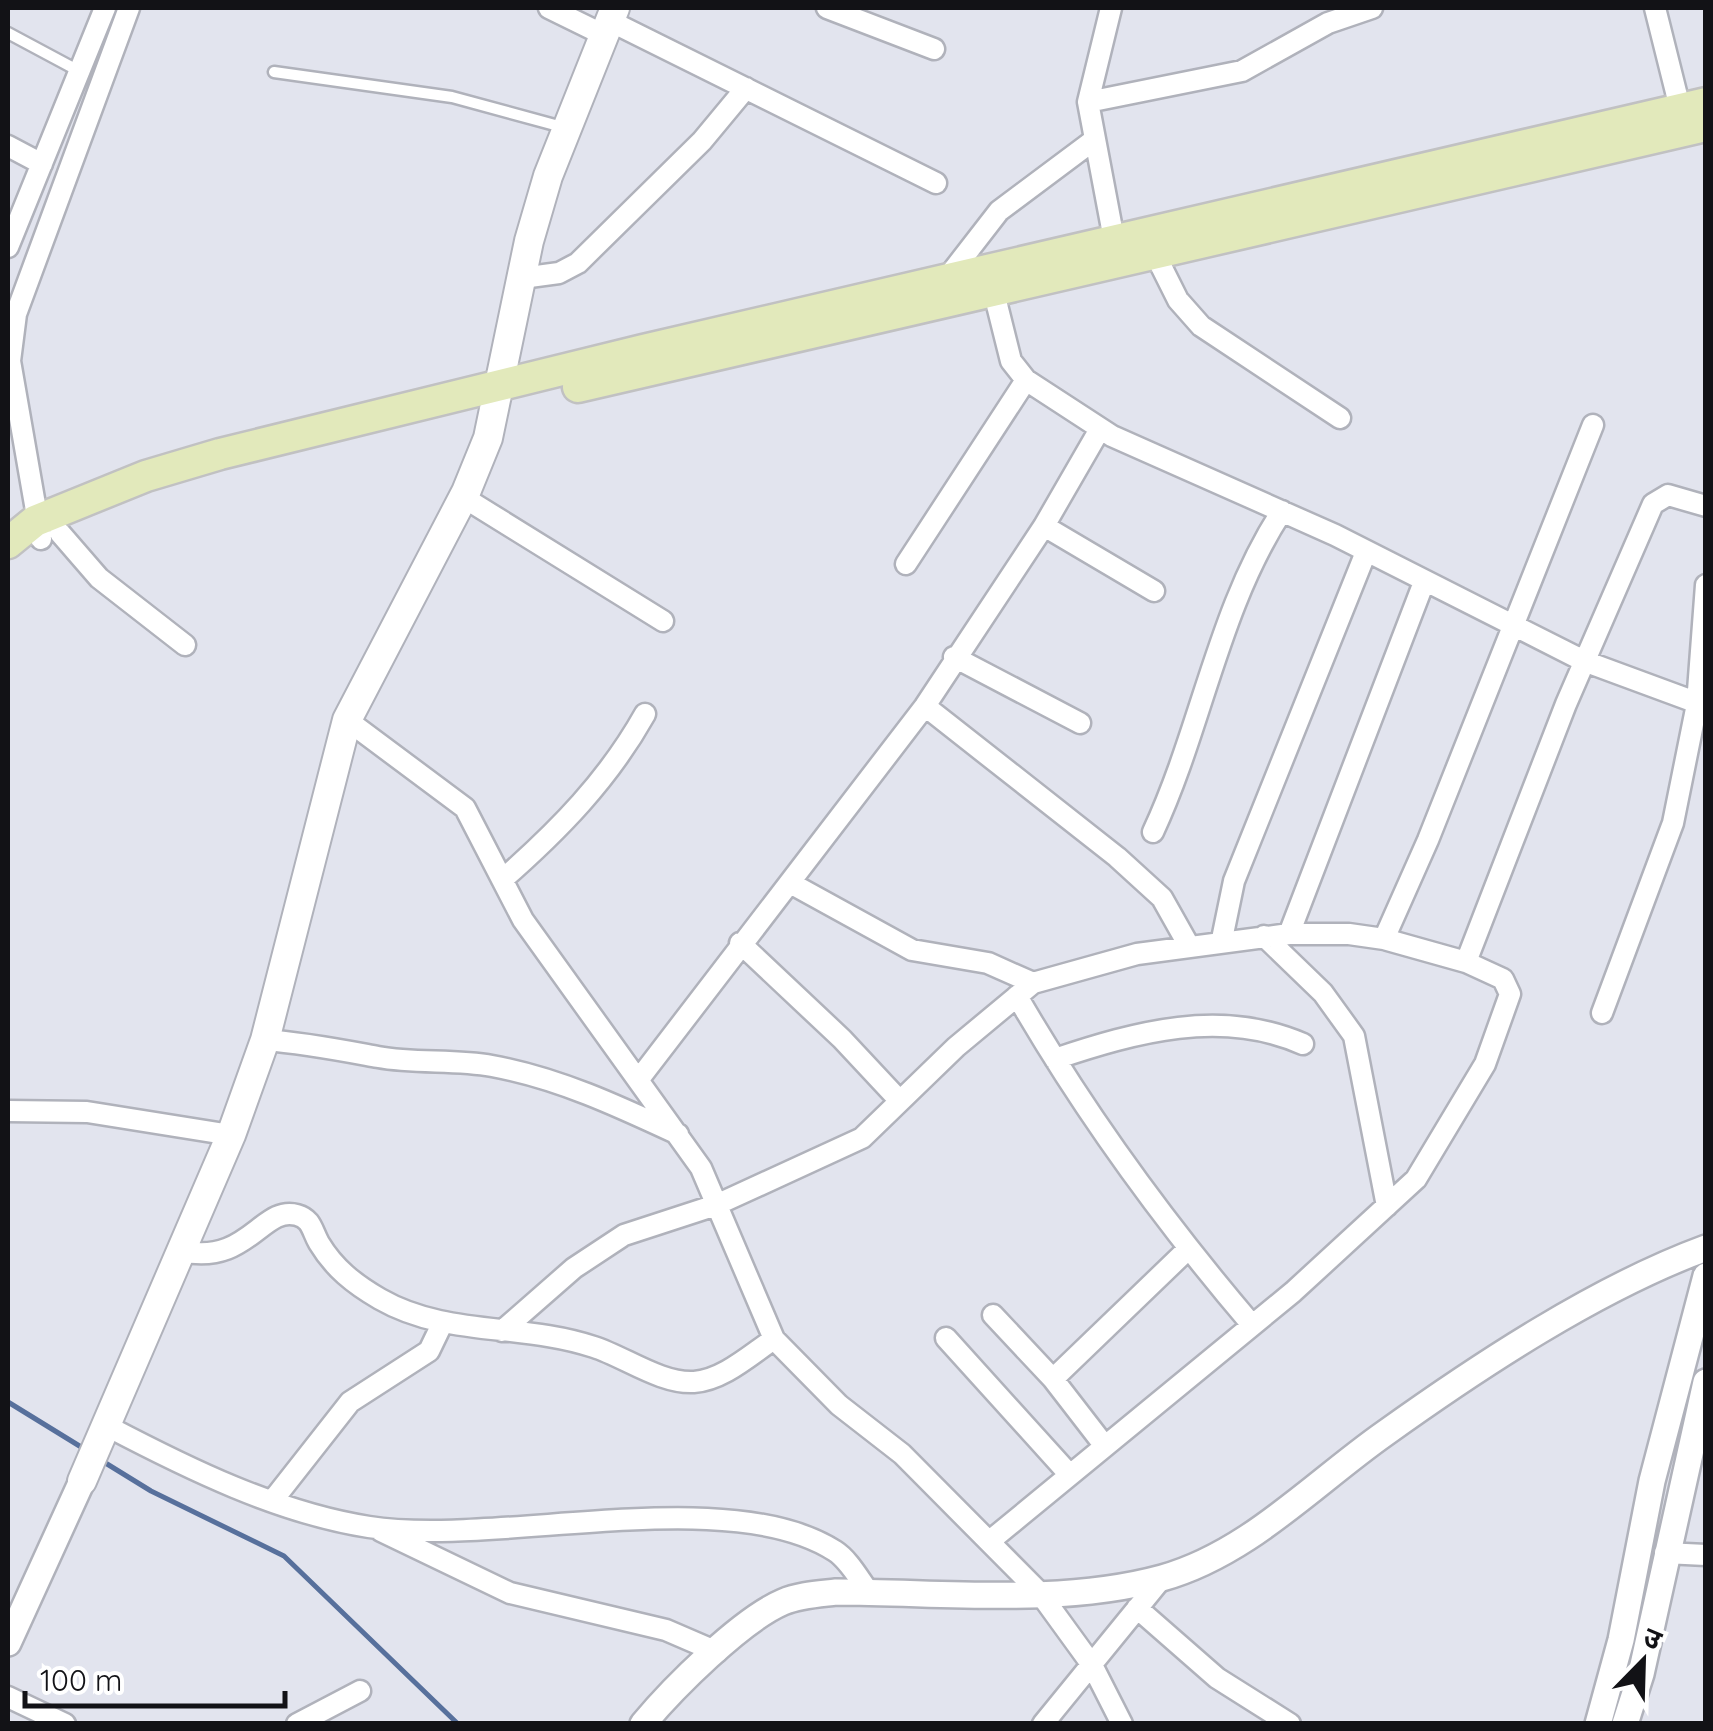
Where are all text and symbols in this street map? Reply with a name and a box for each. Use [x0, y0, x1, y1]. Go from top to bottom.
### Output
north arrow [1593, 1611, 1693, 1711]
text: उ [1639, 1618, 1668, 1657]
scale bar [25, 1646, 285, 1708]
text: 100 m [40, 1661, 122, 1699]

